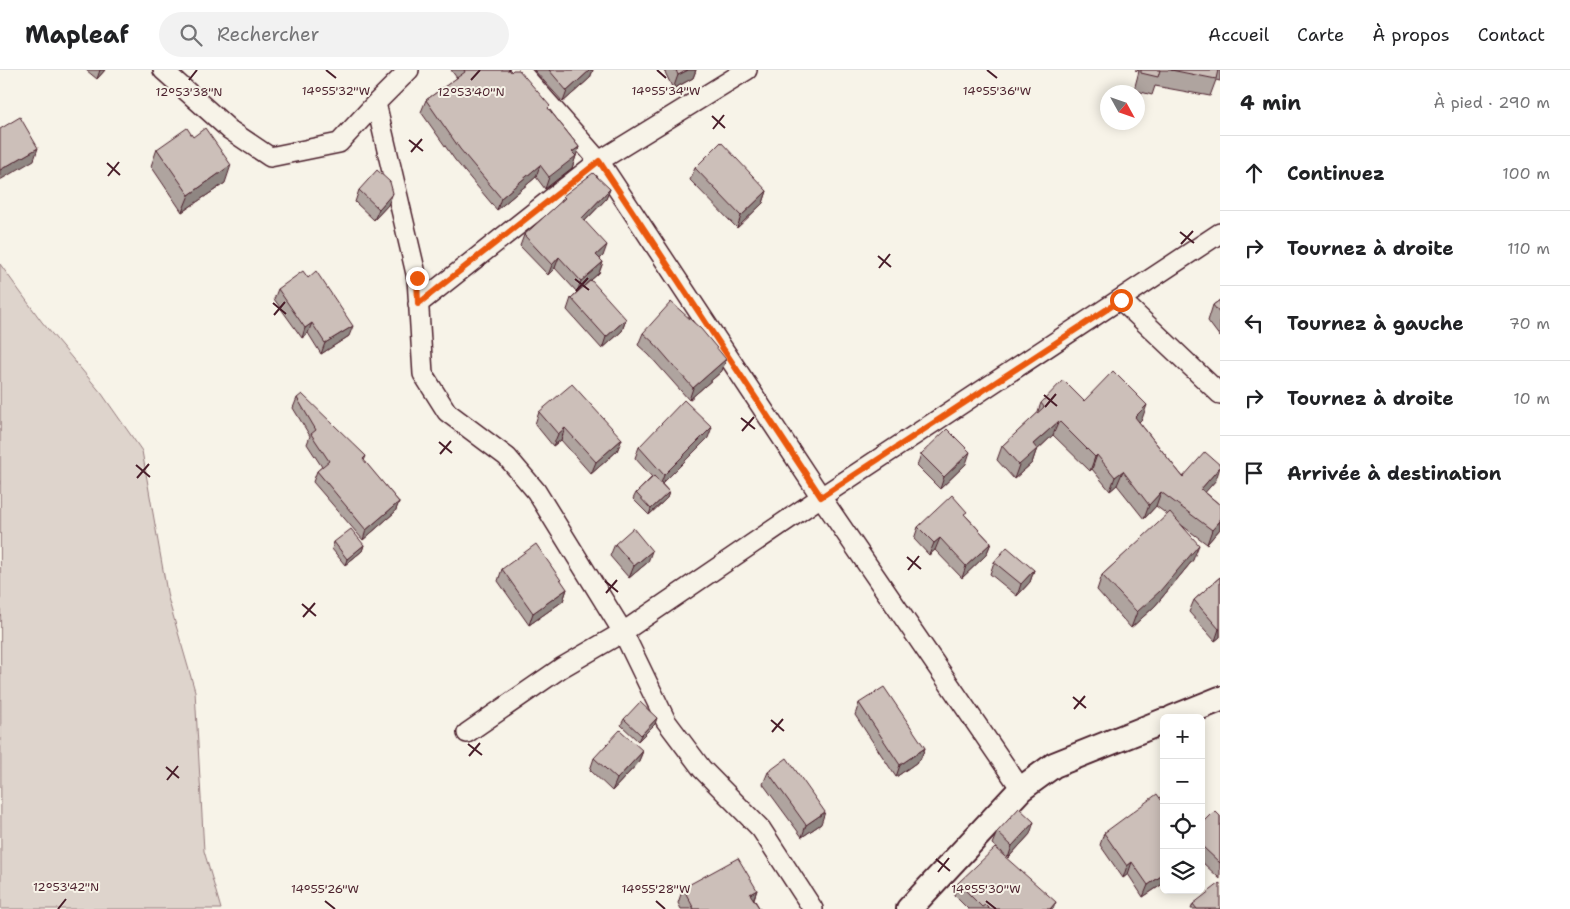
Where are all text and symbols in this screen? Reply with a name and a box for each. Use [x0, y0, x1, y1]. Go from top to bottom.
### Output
search box [159, 12, 509, 57]
text: Mapleaf [25, 19, 129, 51]
icon: search [177, 21, 205, 49]
text: Rechercher [217, 22, 319, 47]
text: Accueil [1208, 23, 1269, 47]
text: Carte [1297, 23, 1344, 47]
text: À propos [1372, 23, 1450, 47]
text: Contact [1478, 23, 1545, 47]
text: 14°55'32"W [302, 83, 370, 99]
text: 14°55'34"W [632, 83, 700, 99]
text: 14°55'36"W [963, 83, 1031, 99]
text: 12°53'38"N [156, 84, 222, 100]
text: 12°53'40"N [437, 84, 505, 100]
north arrow [1100, 85, 1145, 130]
text: 4 min [1240, 89, 1301, 117]
text: À pied · 290 m [1434, 92, 1550, 113]
icon: ahead [1240, 159, 1268, 187]
text: Continuez [1287, 161, 1385, 186]
text: 100 m [1502, 163, 1550, 184]
icon: right [1240, 234, 1268, 262]
text: Tournez à droite [1287, 236, 1454, 261]
text: 110 m [1507, 238, 1550, 259]
route end [406, 267, 429, 290]
route start [1110, 289, 1133, 312]
icon: left [1240, 309, 1268, 337]
text: Tournez à gauche [1287, 311, 1464, 336]
text: 70 m [1509, 313, 1550, 334]
icon: right [1240, 384, 1268, 412]
text: Tournez à droite [1287, 386, 1454, 411]
text: 10 m [1513, 388, 1550, 409]
icon: arrive [1240, 459, 1268, 487]
text: Arrivée à destination [1287, 461, 1501, 486]
map controls [1160, 714, 1205, 894]
button: + [1160, 714, 1205, 759]
button: − [1160, 759, 1205, 804]
button: locate [1160, 804, 1205, 849]
button: layers [1160, 849, 1205, 894]
text: 12°53'42"N [33, 879, 99, 895]
text: 14°55'26"W [291, 881, 359, 897]
text: 14°55'28"W [622, 881, 690, 897]
text: 14°55'30"W [951, 881, 1021, 897]

